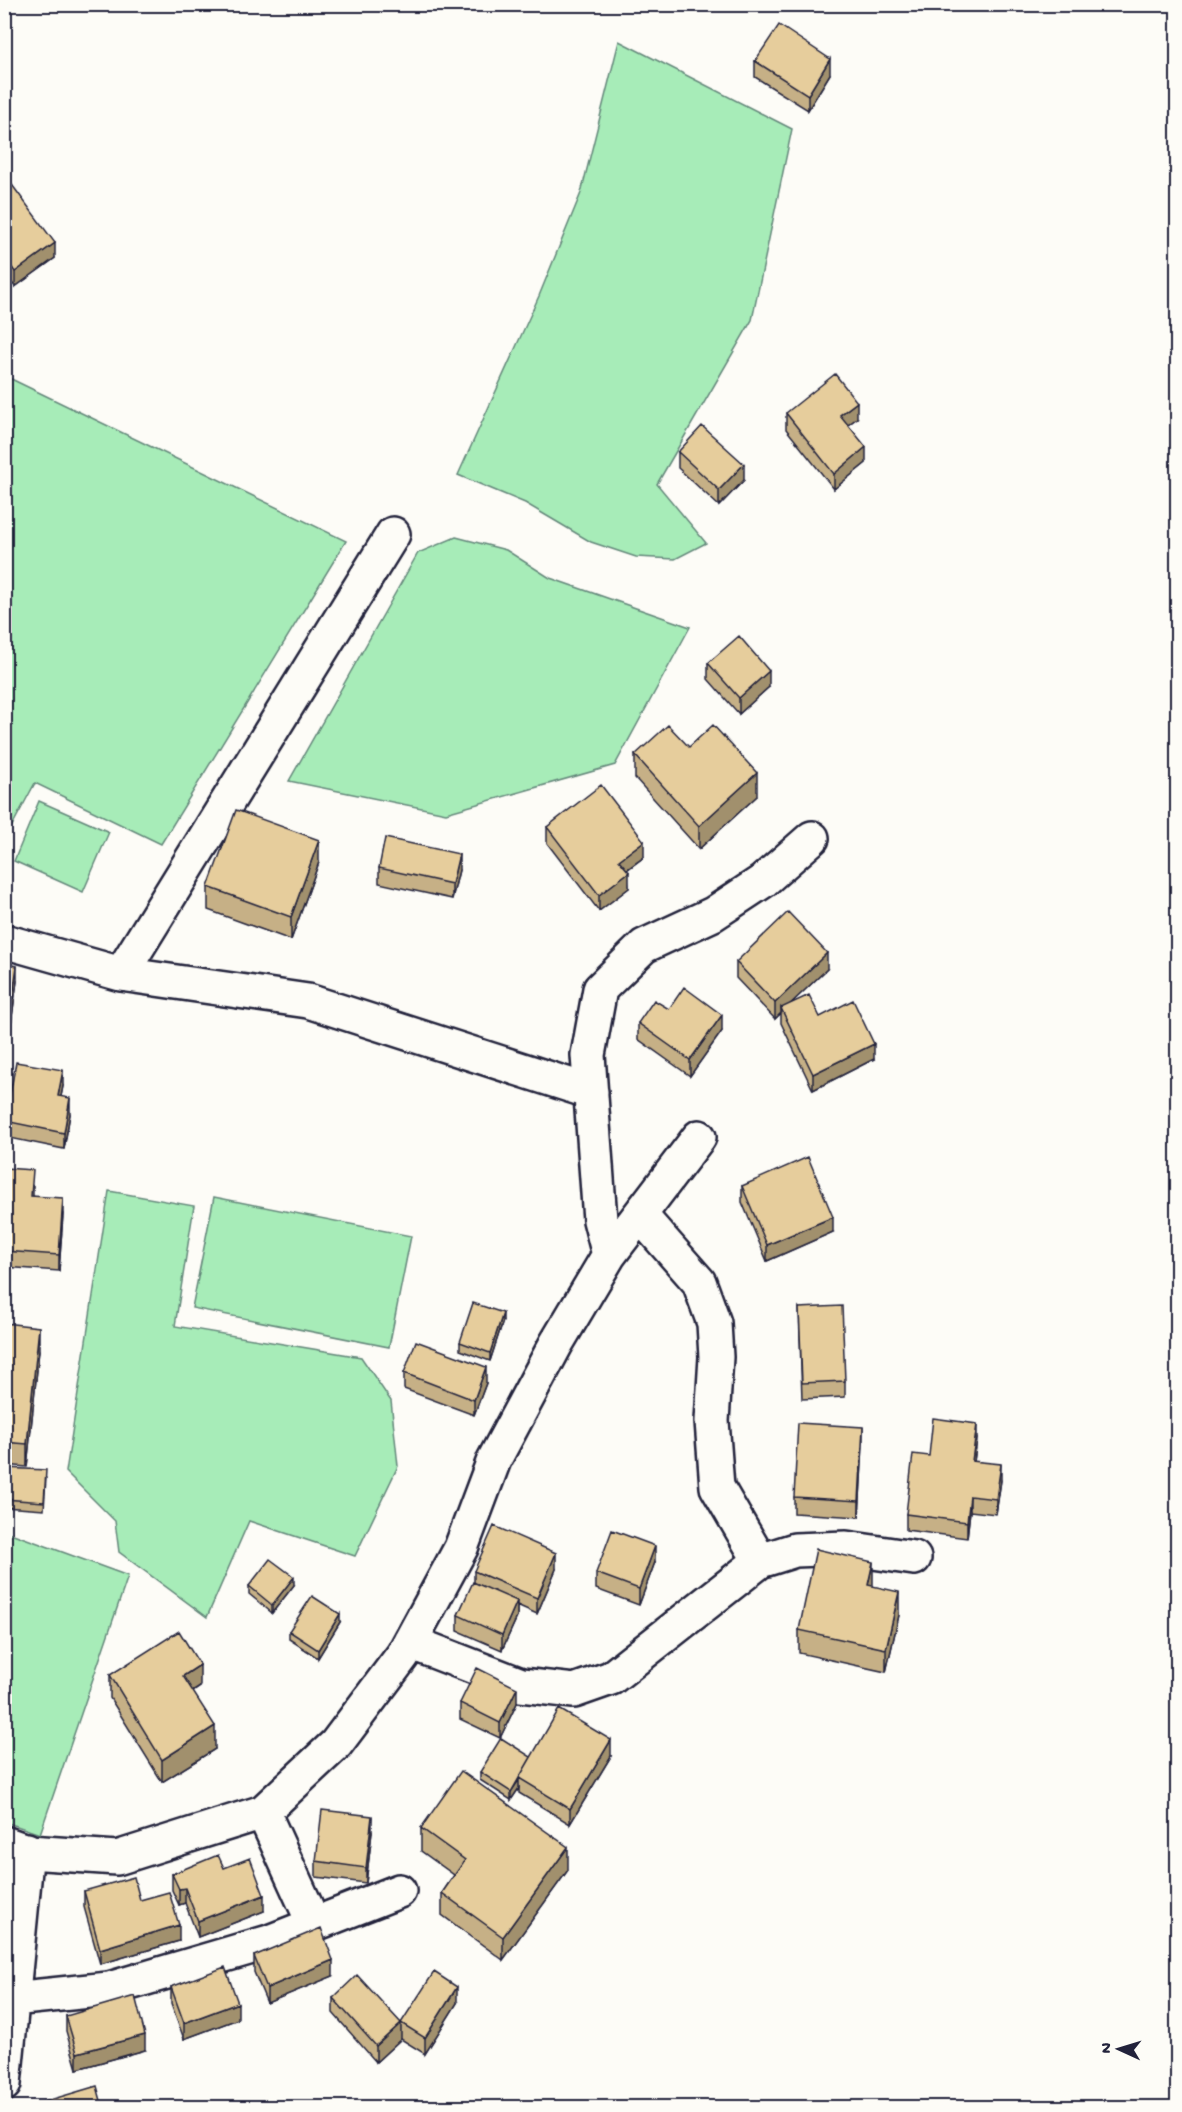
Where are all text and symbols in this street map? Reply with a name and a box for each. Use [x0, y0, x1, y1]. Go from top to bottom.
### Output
north arrow [1089, 2019, 1149, 2079]
text: N [1098, 2042, 1117, 2054]

